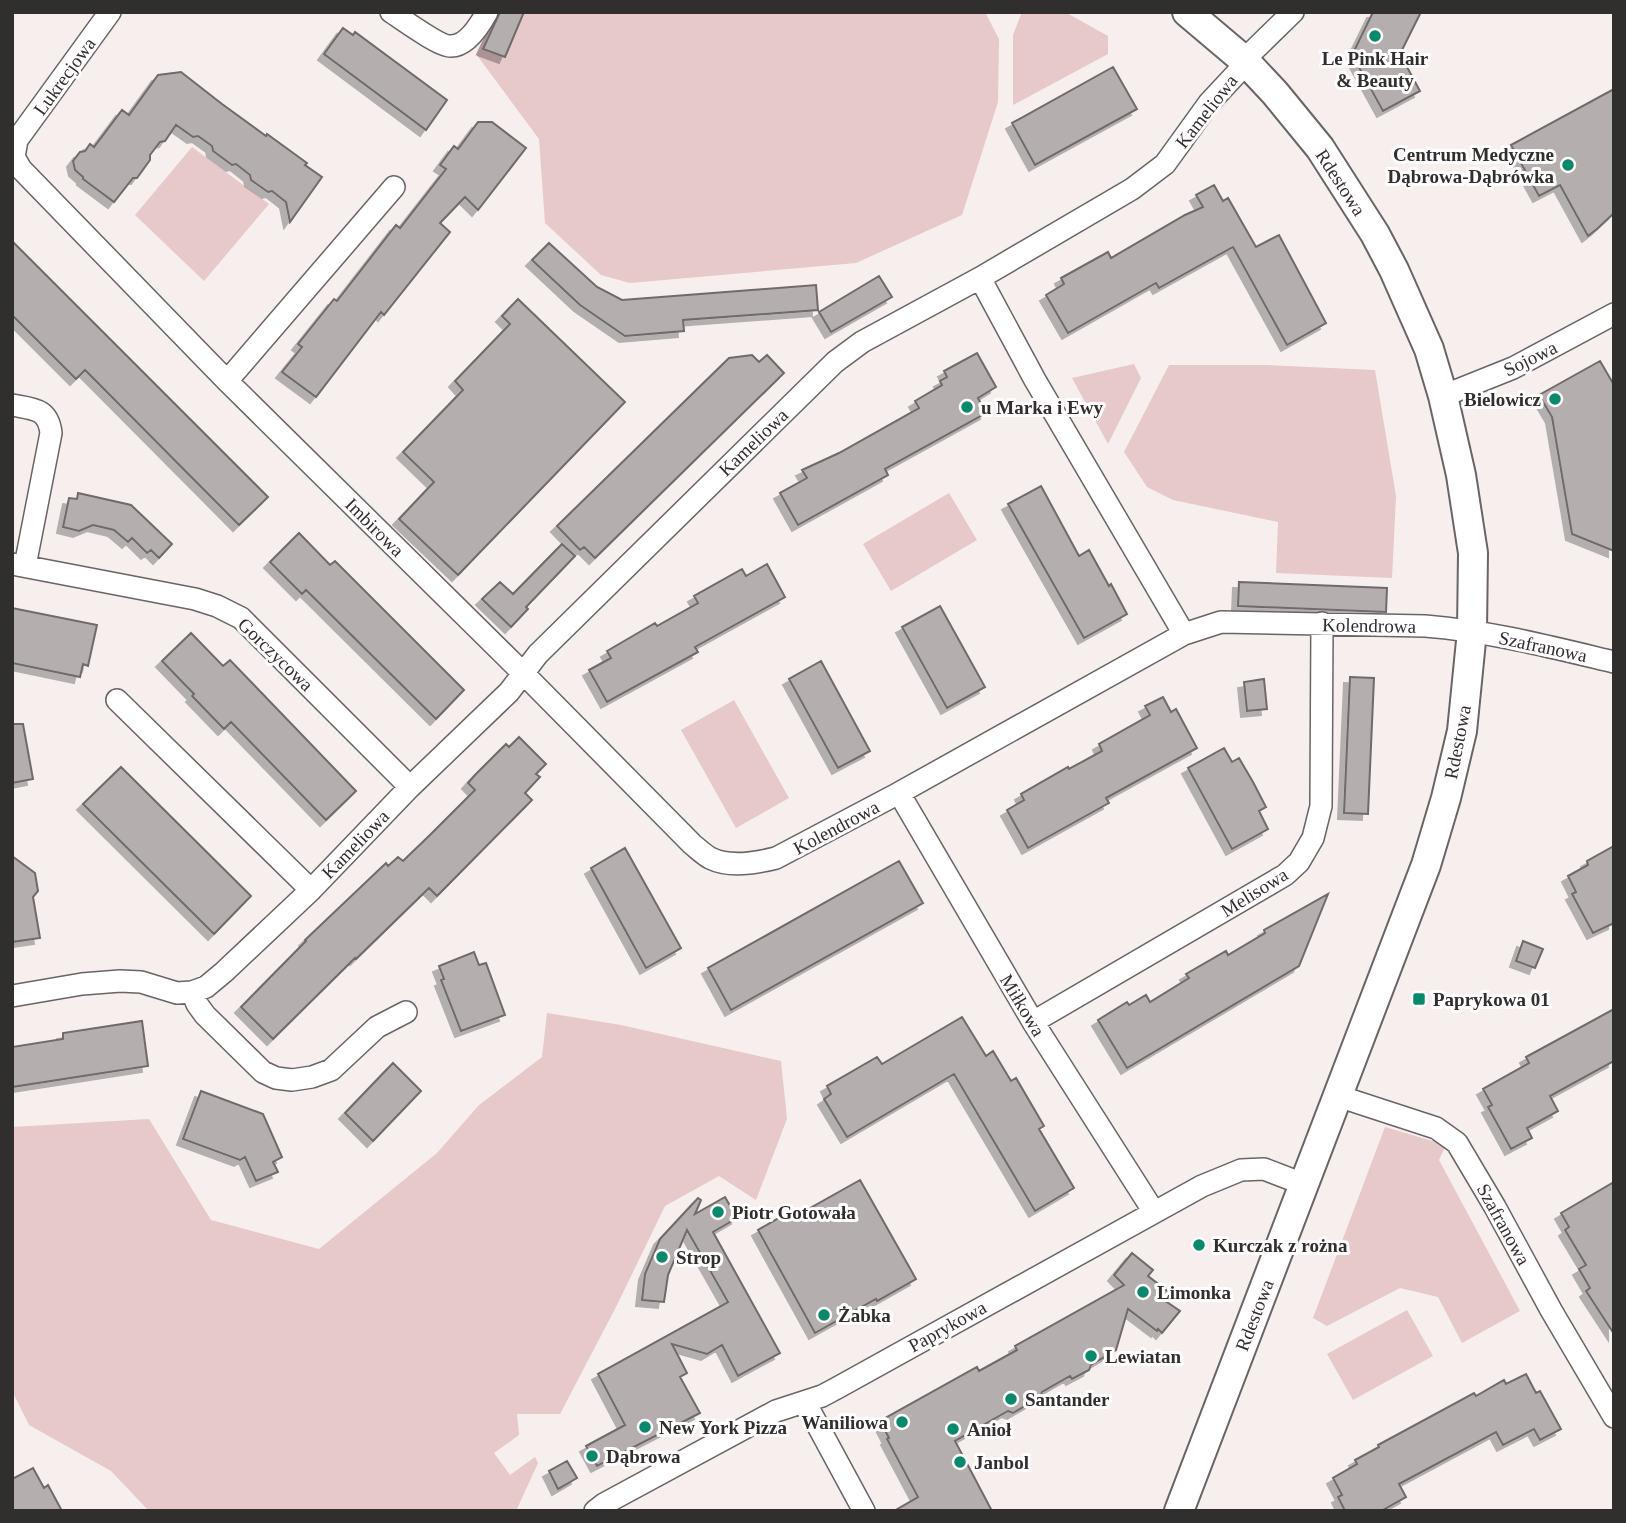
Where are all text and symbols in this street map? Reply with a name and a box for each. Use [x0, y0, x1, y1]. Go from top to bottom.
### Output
marker: Le Pink Hair & Beauty [1367, 28, 1383, 44]
street label: Lukrecjowa [29, 33, 100, 119]
place label: Le Pink Hair & Beauty [1322, 48, 1429, 91]
street label: Kameliowa [1171, 70, 1242, 152]
place label: Centrum Medyczne Dąbrowa-Dąbrówka [1388, 144, 1554, 187]
street label: Rdestowa [1311, 145, 1370, 220]
marker: Centrum Medyczne Dąbrowa-Dąbrówka [1560, 157, 1576, 173]
street label: Sojowa [1500, 336, 1561, 380]
place label: Bielowicz [1464, 389, 1542, 410]
marker: Bielowicz [1547, 391, 1563, 407]
place label: u Marka i Ewy [981, 397, 1103, 418]
marker: u Marka i Ewy [959, 399, 975, 415]
street label: Kameliowa [715, 404, 793, 480]
street label: Imbirowa [341, 494, 409, 561]
street label: Gorczycowa [234, 613, 318, 696]
street label: Kolendrowa [1322, 614, 1417, 637]
street label: Szafranowa [1497, 627, 1589, 666]
street label: Rdestowa [1440, 703, 1475, 781]
street label: Kolendrowa [790, 796, 883, 859]
street label: Kameliowa [317, 805, 394, 883]
street label: Melisowa [1217, 863, 1292, 921]
street label: Miłkowa [996, 970, 1050, 1041]
place label: Paprykowa 01 [1433, 989, 1550, 1010]
marker: Paprykowa 01 [1411, 991, 1427, 1007]
street label: Szafranowa [1473, 1180, 1535, 1269]
place label: Piotr Gotowała [732, 1202, 856, 1223]
marker: Piotr Gotowała [710, 1204, 726, 1220]
place label: Kurczak z rożna [1213, 1235, 1348, 1256]
marker: Kurczak z rożna [1191, 1237, 1207, 1253]
place label: Strop [676, 1247, 721, 1268]
marker: Strop [654, 1249, 670, 1265]
street label: Rdestowa [1231, 1276, 1278, 1354]
place label: Limonka [1157, 1282, 1231, 1303]
marker: Limonka [1135, 1284, 1151, 1300]
street label: Paprykowa [905, 1296, 990, 1356]
place label: Żabka [838, 1305, 891, 1326]
marker: Żabka [816, 1307, 832, 1323]
place label: Lewiatan [1105, 1346, 1181, 1367]
marker: Lewiatan [1083, 1348, 1099, 1364]
place label: Santander [1025, 1389, 1110, 1410]
marker: Santander [1003, 1391, 1019, 1407]
place label: Waniliowa [801, 1412, 888, 1433]
marker: Waniliowa [894, 1414, 910, 1430]
place label: New York Pizza [659, 1417, 788, 1438]
marker: New York Pizza [637, 1419, 653, 1435]
place label: Anioł [967, 1419, 1012, 1440]
marker: Anioł [945, 1421, 961, 1437]
place label: Dąbrowa [606, 1446, 681, 1467]
marker: Dąbrowa [584, 1448, 600, 1464]
place label: Janbol [974, 1452, 1029, 1473]
marker: Janbol [952, 1454, 968, 1470]

